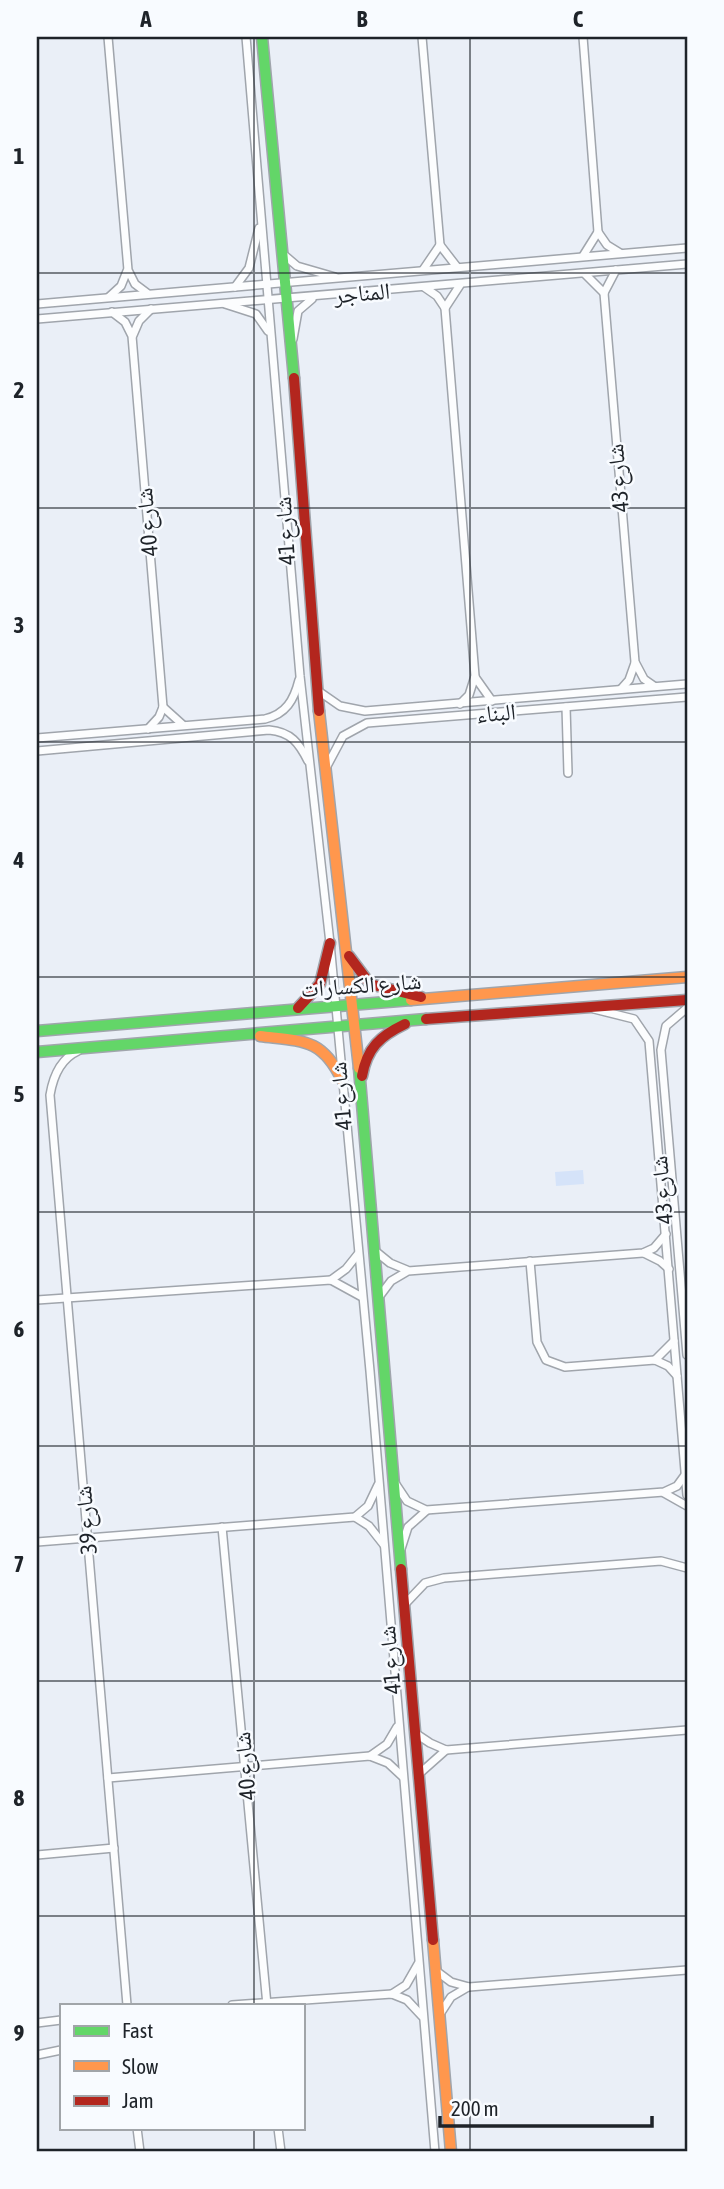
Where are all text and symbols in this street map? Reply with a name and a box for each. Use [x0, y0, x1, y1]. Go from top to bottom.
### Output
text: A [139, 6, 152, 32]
text: B [357, 6, 368, 32]
text: C [573, 6, 584, 32]
text: 1 [14, 143, 25, 169]
street label: المناجر [332, 278, 391, 309]
text: 2 [14, 377, 24, 403]
street label: شارع 43 [602, 443, 636, 513]
street label: شارع 40 [131, 487, 165, 557]
street label: شارع 41 [270, 496, 302, 566]
text: 3 [14, 612, 24, 638]
street label: البناء [475, 698, 517, 728]
text: 4 [13, 847, 25, 873]
street label: شارع الكسارات [300, 968, 422, 1004]
street label: شارع 41 [325, 1061, 359, 1131]
text: 5 [14, 1081, 25, 1107]
street label: شارع 43 [646, 1155, 680, 1225]
text: 6 [14, 1316, 25, 1342]
street label: شارع 39 [70, 1485, 104, 1555]
text: 7 [14, 1551, 24, 1577]
street label: شارع 41 [374, 1625, 408, 1695]
street label: شارع 40 [229, 1731, 263, 1801]
text: 8 [14, 1785, 25, 1811]
legend [60, 2004, 304, 2130]
text: Fast [122, 2018, 153, 2042]
text: 9 [14, 2020, 25, 2046]
text: Slow [122, 2054, 159, 2078]
scale bar [440, 2084, 652, 2128]
text: Jam [122, 2088, 154, 2112]
text: 200 m [451, 2096, 499, 2120]

